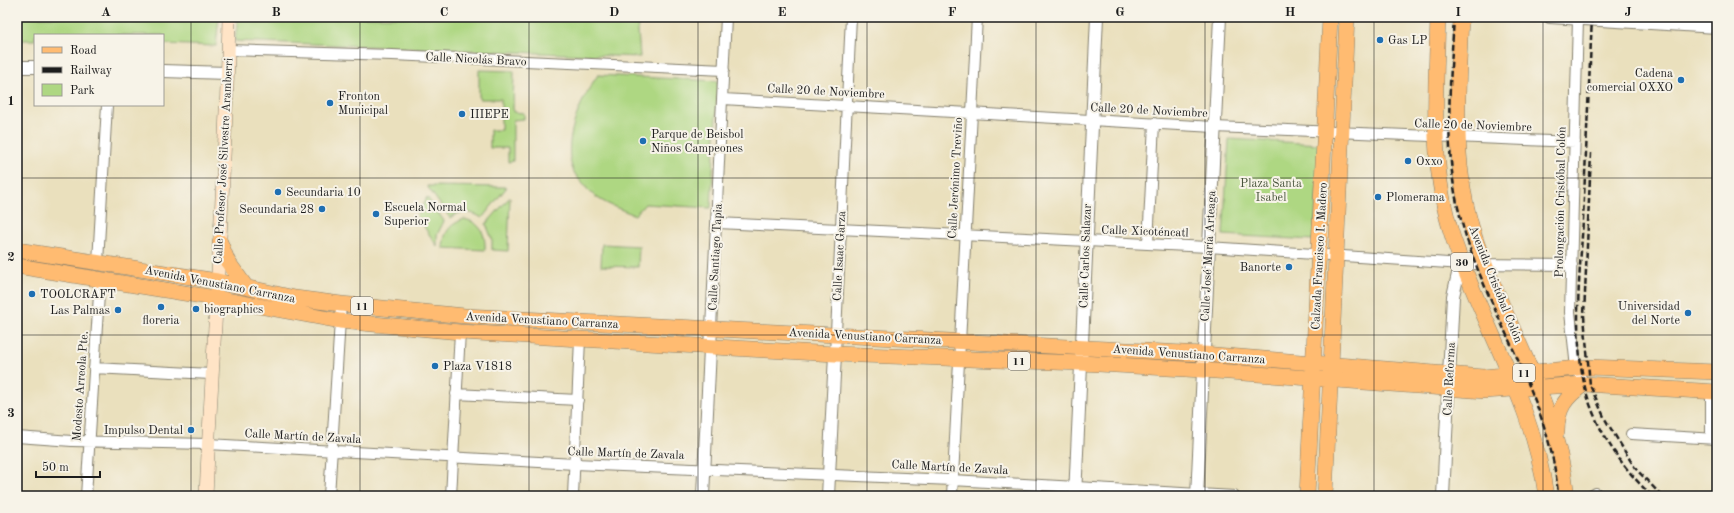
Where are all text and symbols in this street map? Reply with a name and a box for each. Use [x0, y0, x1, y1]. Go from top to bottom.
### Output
text: A [101, 6, 111, 19]
text: B [271, 6, 281, 19]
text: C [440, 6, 448, 19]
text: D [609, 6, 619, 19]
text: E [778, 6, 787, 19]
text: F [948, 6, 957, 19]
text: G [1115, 6, 1125, 19]
text: H [1285, 6, 1296, 19]
text: I [1455, 6, 1461, 19]
text: J [1624, 6, 1632, 19]
legend [34, 34, 164, 106]
marker: Gas LP [1375, 35, 1385, 45]
place label: Gas LP [1388, 35, 1427, 47]
text: Road [70, 45, 97, 57]
street label: Calle Nicolás Bravo [425, 51, 527, 69]
street label: Calle Profesor José Silvestre Aramberri [213, 58, 235, 264]
text: Railway [70, 65, 113, 77]
place label: Cadena comercial OXXO [1587, 68, 1673, 94]
marker: Cadena comercial OXXO [1676, 75, 1686, 85]
street label: Calle 20 de Noviembre [767, 83, 885, 101]
text: Park [70, 85, 95, 97]
place label: Fronton Municipal [338, 91, 388, 117]
text: 1 [7, 95, 15, 108]
marker: Fronton Municipal [325, 98, 335, 108]
street label: Calle 20 de Noviembre [1090, 102, 1208, 120]
marker: IIIEPE [457, 109, 467, 119]
place label: IIIEPE [470, 109, 509, 121]
street label: Calle Jerónimo Treviño [947, 117, 965, 239]
street label: Calle 20 de Noviembre [1414, 118, 1532, 134]
street label: Prolongación Cristóbal Colón [1554, 126, 1568, 278]
place label: Parque de Beisbol Niños Campeones [651, 129, 744, 155]
marker: Parque de Beisbol Niños Campeones [638, 136, 648, 146]
marker: Oxxo [1403, 156, 1413, 166]
place label: Oxxo [1416, 156, 1443, 168]
park label: Plaza Santa Isabel [1240, 178, 1302, 204]
street label: Calzada Francisco I. Madero [1310, 182, 1330, 330]
marker: Secundaria 10 [273, 187, 283, 197]
place label: Secundaria 10 [286, 187, 361, 199]
street label: Calle José María Arteaga [1200, 190, 1218, 322]
marker: Plomerama [1373, 192, 1383, 202]
place label: Plomerama [1386, 192, 1445, 204]
place label: Escuela Normal Superior [384, 202, 466, 228]
street label: Calle Santiago Tapia [707, 203, 725, 311]
street label: Calle Carlos Salazar [1078, 203, 1094, 309]
place label: Secundaria 28 [239, 204, 314, 216]
marker: Secundaria 28 [317, 204, 327, 214]
marker: Escuela Normal Superior [371, 209, 381, 219]
street label: Calle Isaac Garza [832, 211, 848, 302]
street label: Calle Xicoténcatl [1101, 224, 1189, 240]
street label: Avenida Cristóbal Colón [1466, 224, 1524, 345]
text: 2 [7, 251, 15, 264]
road number: 30 [1451, 253, 1473, 271]
place label: Banorte [1240, 262, 1281, 274]
marker: Banorte [1284, 262, 1294, 272]
street label: Avenida Venustiano Carranza [143, 264, 296, 306]
marker: TOOLCRAFT [27, 289, 37, 299]
place label: TOOLCRAFT [40, 289, 116, 301]
road number: 11 [351, 297, 373, 315]
place label: Universidad del Norte [1618, 301, 1680, 327]
marker: floreria [156, 302, 166, 312]
marker: biographics [191, 304, 201, 314]
place label: biographics [204, 304, 263, 316]
place label: Las Palmas [50, 305, 110, 317]
marker: Las Palmas [113, 305, 123, 315]
marker: Universidad del Norte [1683, 308, 1693, 318]
street label: Avenida Venustiano Carranza [465, 311, 619, 331]
place label: floreria [143, 315, 179, 327]
street label: Avenida Venustiano Carranza [788, 327, 942, 347]
street label: Modesto Arreola Pte. [71, 330, 91, 442]
street label: Calle Reforma [1442, 342, 1458, 416]
street label: Avenida Venustiano Carranza [1112, 344, 1266, 366]
road number: 11 [1008, 352, 1030, 370]
marker: Plaza V1818 [430, 361, 440, 371]
place label: Plaza V1818 [443, 361, 512, 373]
road number: 11 [1513, 364, 1535, 382]
text: 3 [7, 407, 15, 420]
place label: Impulso Dental [104, 425, 183, 437]
marker: Impulso Dental [186, 425, 196, 435]
street label: Calle Martín de Zavala [244, 428, 362, 446]
street label: Calle Martín de Zavala [567, 446, 685, 462]
scale bar [36, 453, 100, 479]
street label: Calle Martín de Zavala [891, 459, 1009, 477]
text: 50 m [42, 461, 69, 474]

